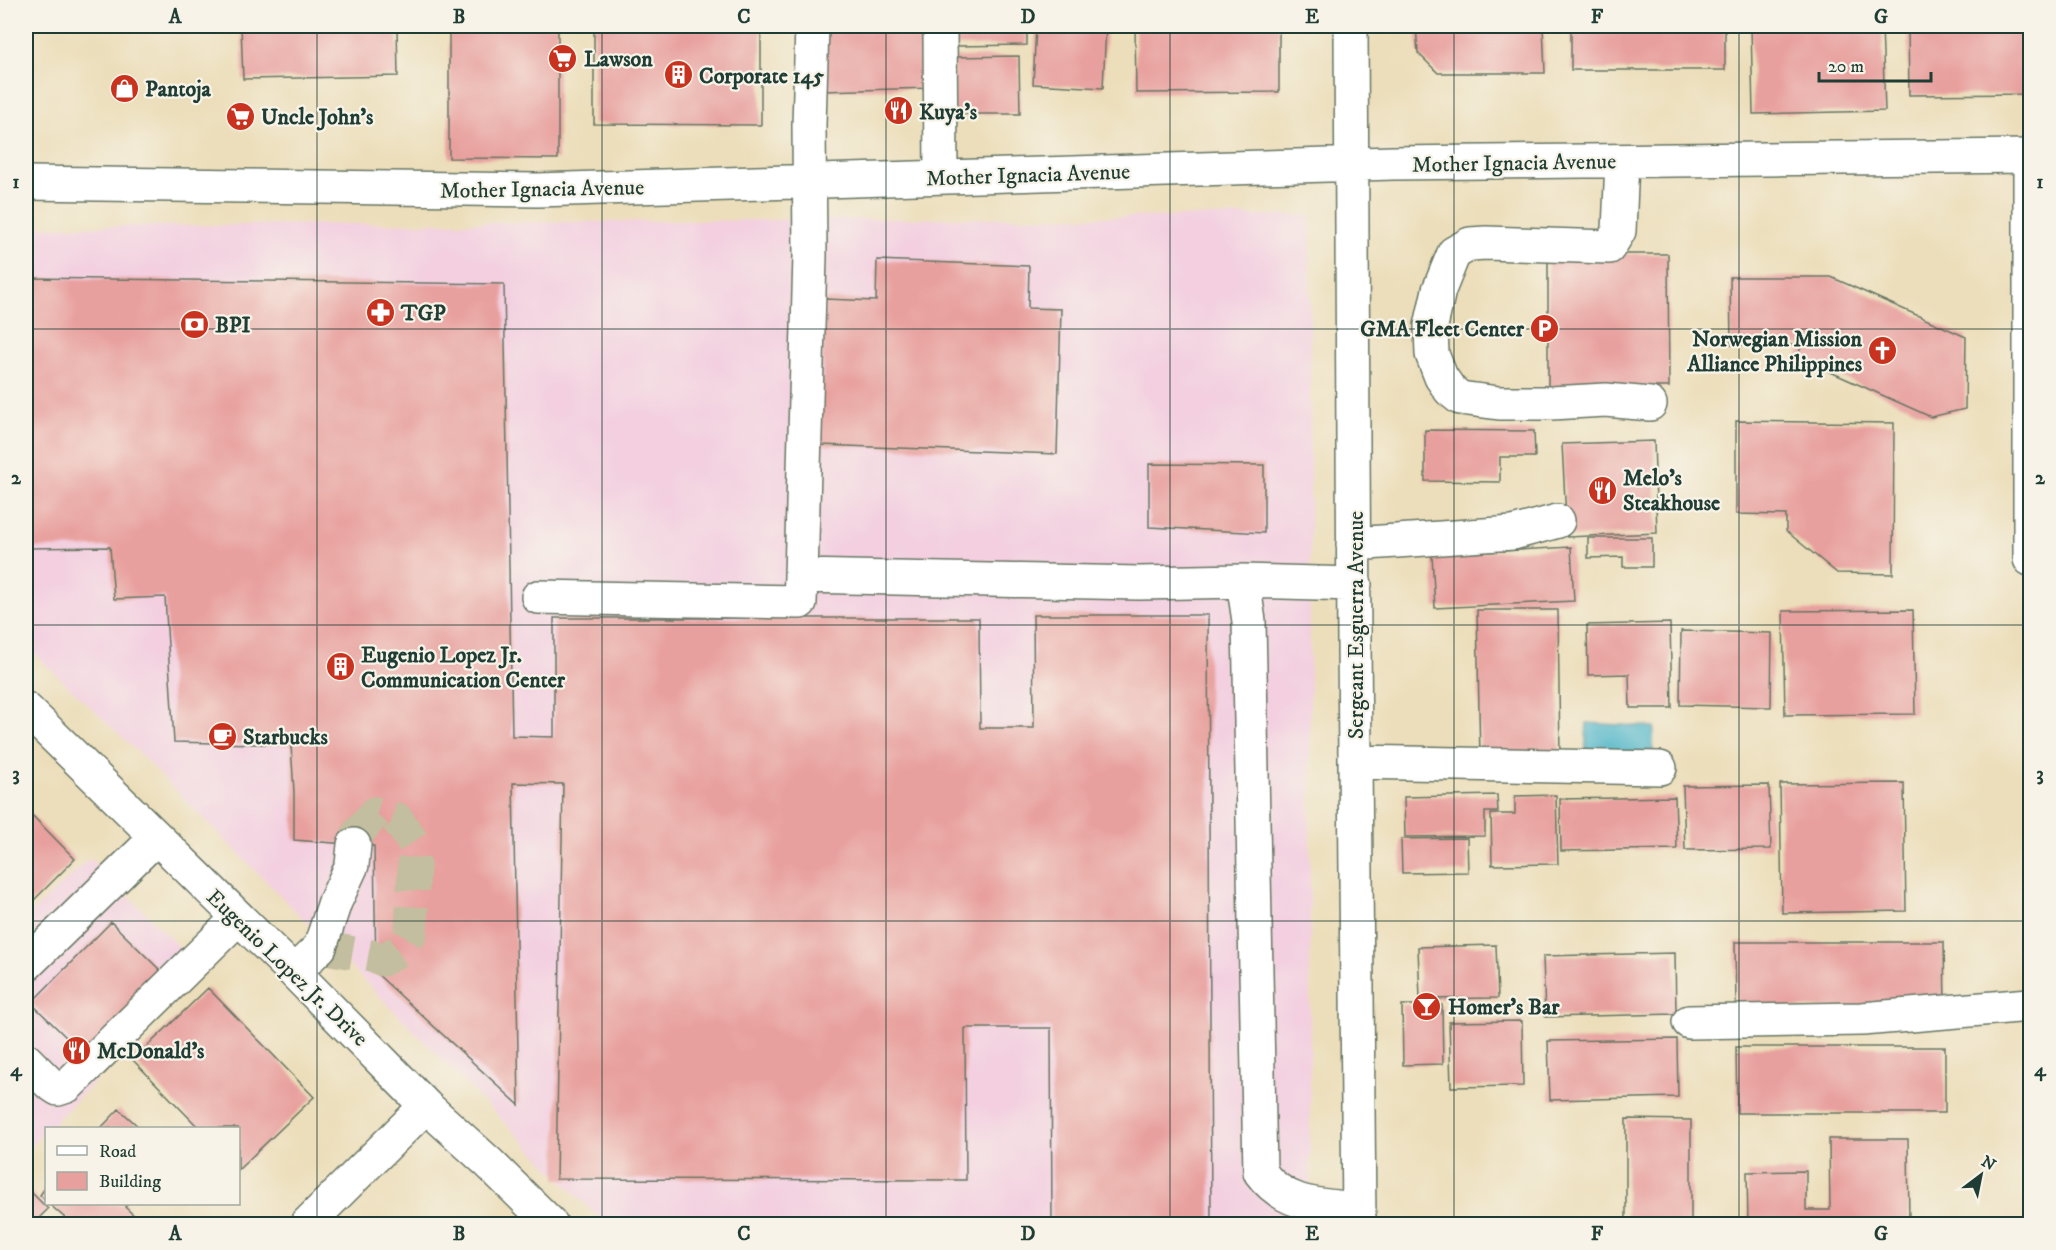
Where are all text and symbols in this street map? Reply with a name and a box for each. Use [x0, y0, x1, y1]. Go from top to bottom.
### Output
text: A [168, 5, 183, 30]
text: B [453, 5, 465, 30]
text: C [737, 5, 751, 30]
text: D [1021, 5, 1036, 30]
text: E [1305, 5, 1319, 30]
text: F [1591, 5, 1604, 30]
text: G [1874, 5, 1888, 30]
supermarket icon: Lawson [547, 42, 579, 74]
scale bar [1819, 45, 1932, 83]
place label: Lawson [584, 46, 653, 73]
text: 20 m [1828, 56, 1864, 78]
building icon: Corporate 145 [662, 59, 694, 91]
place label: Corporate 145 [699, 63, 824, 90]
shop icon: Pantoja [108, 72, 140, 104]
place label: Pantoja [145, 76, 212, 104]
restaurant icon: Kuya’s [882, 95, 914, 127]
place label: Kuya’s [919, 99, 978, 126]
supermarket icon: Uncle John's [224, 100, 256, 132]
place label: Uncle John's [261, 104, 374, 131]
street label: Mother Ignacia Avenue [1412, 148, 1616, 179]
street label: Mother Ignacia Avenue [926, 158, 1131, 193]
text: 1 [12, 170, 20, 195]
text: 1 [2036, 170, 2044, 195]
street label: Mother Ignacia Avenue [440, 174, 644, 205]
pharmacy icon: TGP [364, 296, 396, 328]
place label: TGP [400, 300, 446, 327]
bank icon: BPI [178, 308, 210, 340]
place label: BPI [215, 312, 251, 339]
parking icon: GMA Fleet Center [1529, 312, 1561, 344]
place label: GMA Fleet Center [1360, 316, 1525, 343]
place label: Norwegian Mission Alliance Philippines [1686, 326, 1863, 378]
church icon: Norwegian Mission Alliance Philippines [1867, 335, 1899, 367]
place label: Melo's Steakhouse [1623, 465, 1720, 517]
text: 2 [11, 466, 22, 491]
text: 2 [2035, 466, 2046, 491]
restaurant icon: Melo's Steakhouse [1586, 474, 1618, 506]
street label: Sergeant Esguerra Avenue [1343, 511, 1370, 739]
place label: Eugenio Lopez Jr. Communication Center [361, 642, 566, 694]
building icon: Eugenio Lopez Jr. Communication Center [324, 651, 356, 683]
cafe icon: Starbucks [206, 720, 238, 752]
place label: Starbucks [243, 724, 328, 751]
text: 3 [12, 762, 20, 787]
text: 3 [2036, 762, 2044, 787]
street label: Eugenio Lopez Jr. Drive [200, 884, 374, 1052]
bar icon: Homer's Bar [1411, 990, 1443, 1022]
place label: Homer's Bar [1448, 994, 1560, 1021]
restaurant icon: McDonald's [60, 1034, 92, 1066]
place label: McDonald's [97, 1038, 205, 1065]
text: 4 [10, 1058, 23, 1083]
text: 4 [2034, 1058, 2047, 1083]
legend [45, 1127, 240, 1205]
text: Road [99, 1141, 136, 1163]
north arrow [1951, 1145, 2011, 1205]
text: N [1978, 1151, 1999, 1175]
text: Building [99, 1171, 161, 1193]
text: A [168, 1222, 183, 1247]
text: B [453, 1222, 465, 1247]
text: C [737, 1222, 751, 1247]
text: D [1021, 1222, 1036, 1247]
text: E [1305, 1222, 1319, 1247]
text: F [1591, 1222, 1604, 1247]
text: G [1874, 1222, 1888, 1247]

